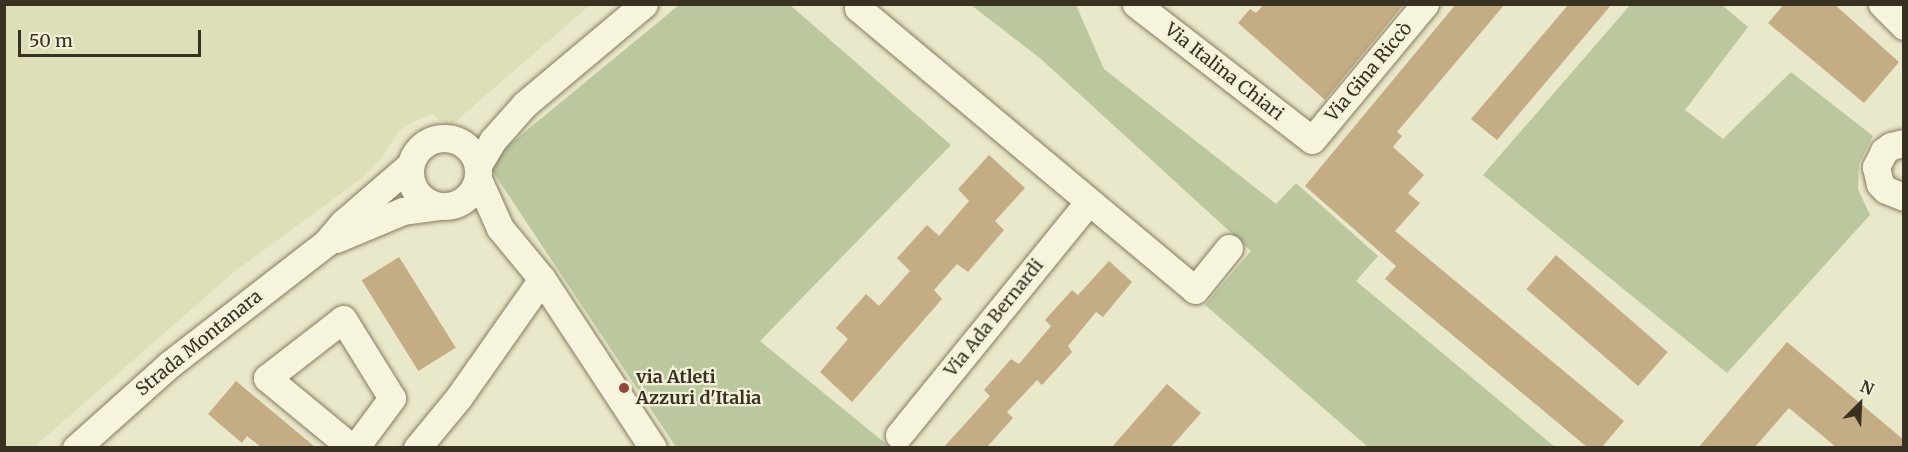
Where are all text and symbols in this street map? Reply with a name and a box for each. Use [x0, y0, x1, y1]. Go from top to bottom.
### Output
scale bar [21, 18, 204, 56]
street label: Via Gina Riccò [1321, 18, 1417, 126]
street label: Via Italina Chiari [1160, 19, 1288, 125]
text: 50 m [29, 29, 73, 52]
street label: Via Ada Bernardi [940, 255, 1048, 381]
street label: Strada Montanara [132, 286, 266, 400]
place label: via Atleti Azzuri d'Italia [636, 367, 761, 410]
north arrow [1830, 374, 1890, 434]
text: N [1857, 376, 1877, 399]
marker: via Atleti Azzuri d'Italia [617, 381, 631, 395]

